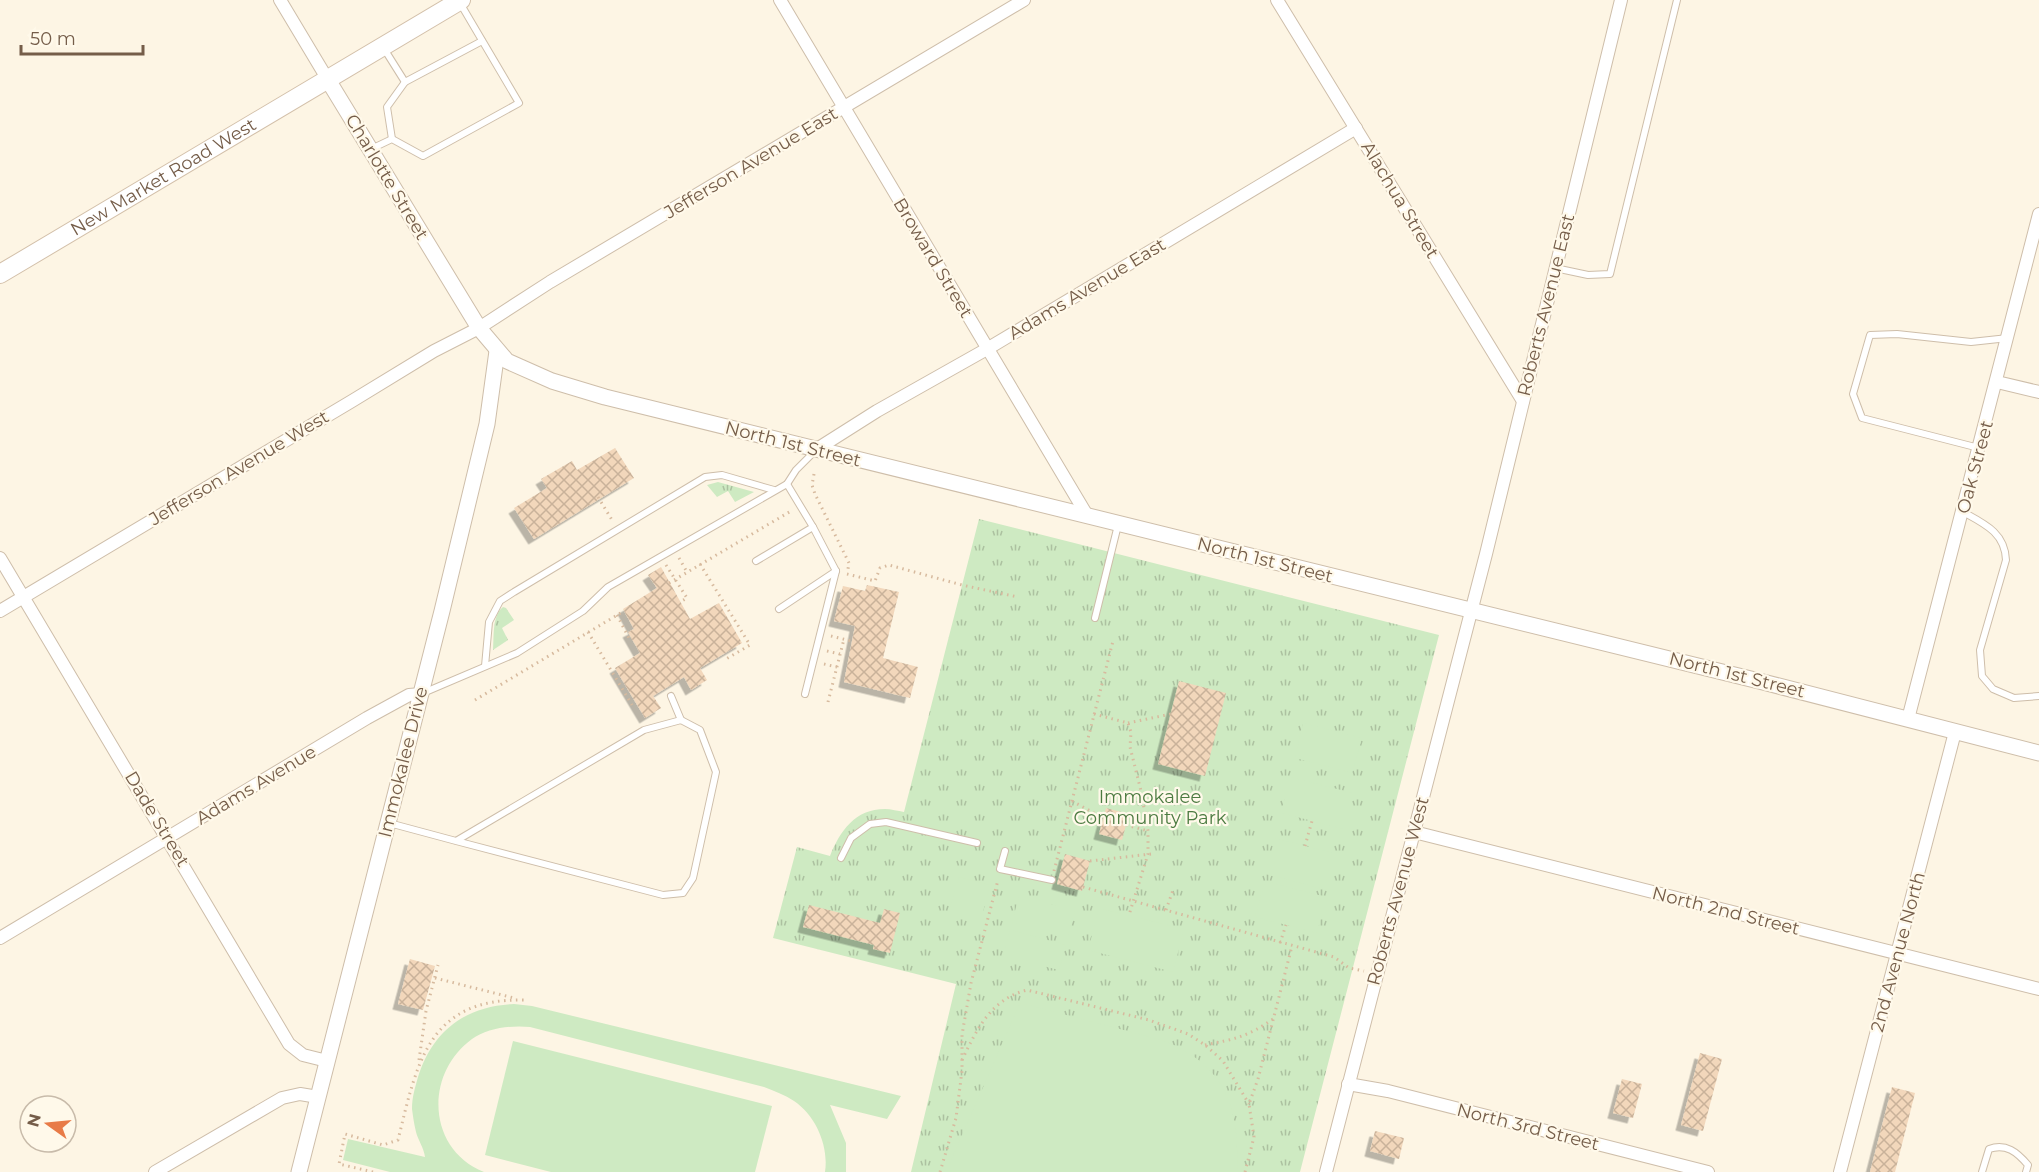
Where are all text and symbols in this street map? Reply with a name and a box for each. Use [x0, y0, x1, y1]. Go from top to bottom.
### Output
scale bar [21, 18, 142, 56]
text: 50 m [30, 28, 76, 50]
street label: Jefferson Avenue East [660, 103, 842, 224]
street label: Charlotte Street [341, 110, 433, 244]
street label: New Market Road West [67, 113, 260, 241]
street label: Alachua Street [1356, 138, 1444, 262]
street label: Broward Street [889, 194, 977, 322]
street label: Roberts Avenue East [1513, 212, 1579, 398]
street label: Adams Avenue East [1004, 233, 1170, 345]
street label: Jefferson Avenue West [144, 406, 333, 531]
street label: North 1st Street [723, 416, 863, 472]
street label: Oak Street [1952, 418, 1998, 516]
street label: North 1st Street [1195, 532, 1335, 588]
street label: North 1st Street [1667, 647, 1807, 703]
street label: Immokalee Drive [374, 684, 432, 840]
street label: Adams Avenue [192, 740, 320, 829]
street label: Dade Street [120, 767, 194, 871]
park label: Immokalee Community Park [1073, 786, 1227, 829]
street label: Roberts Avenue West [1362, 794, 1434, 988]
street label: 2nd Avenue North [1866, 870, 1930, 1034]
street label: North 2nd Street [1650, 882, 1802, 940]
north arrow [18, 1094, 78, 1154]
street label: North 3rd Street [1454, 1099, 1602, 1155]
text: N [23, 1112, 45, 1129]

